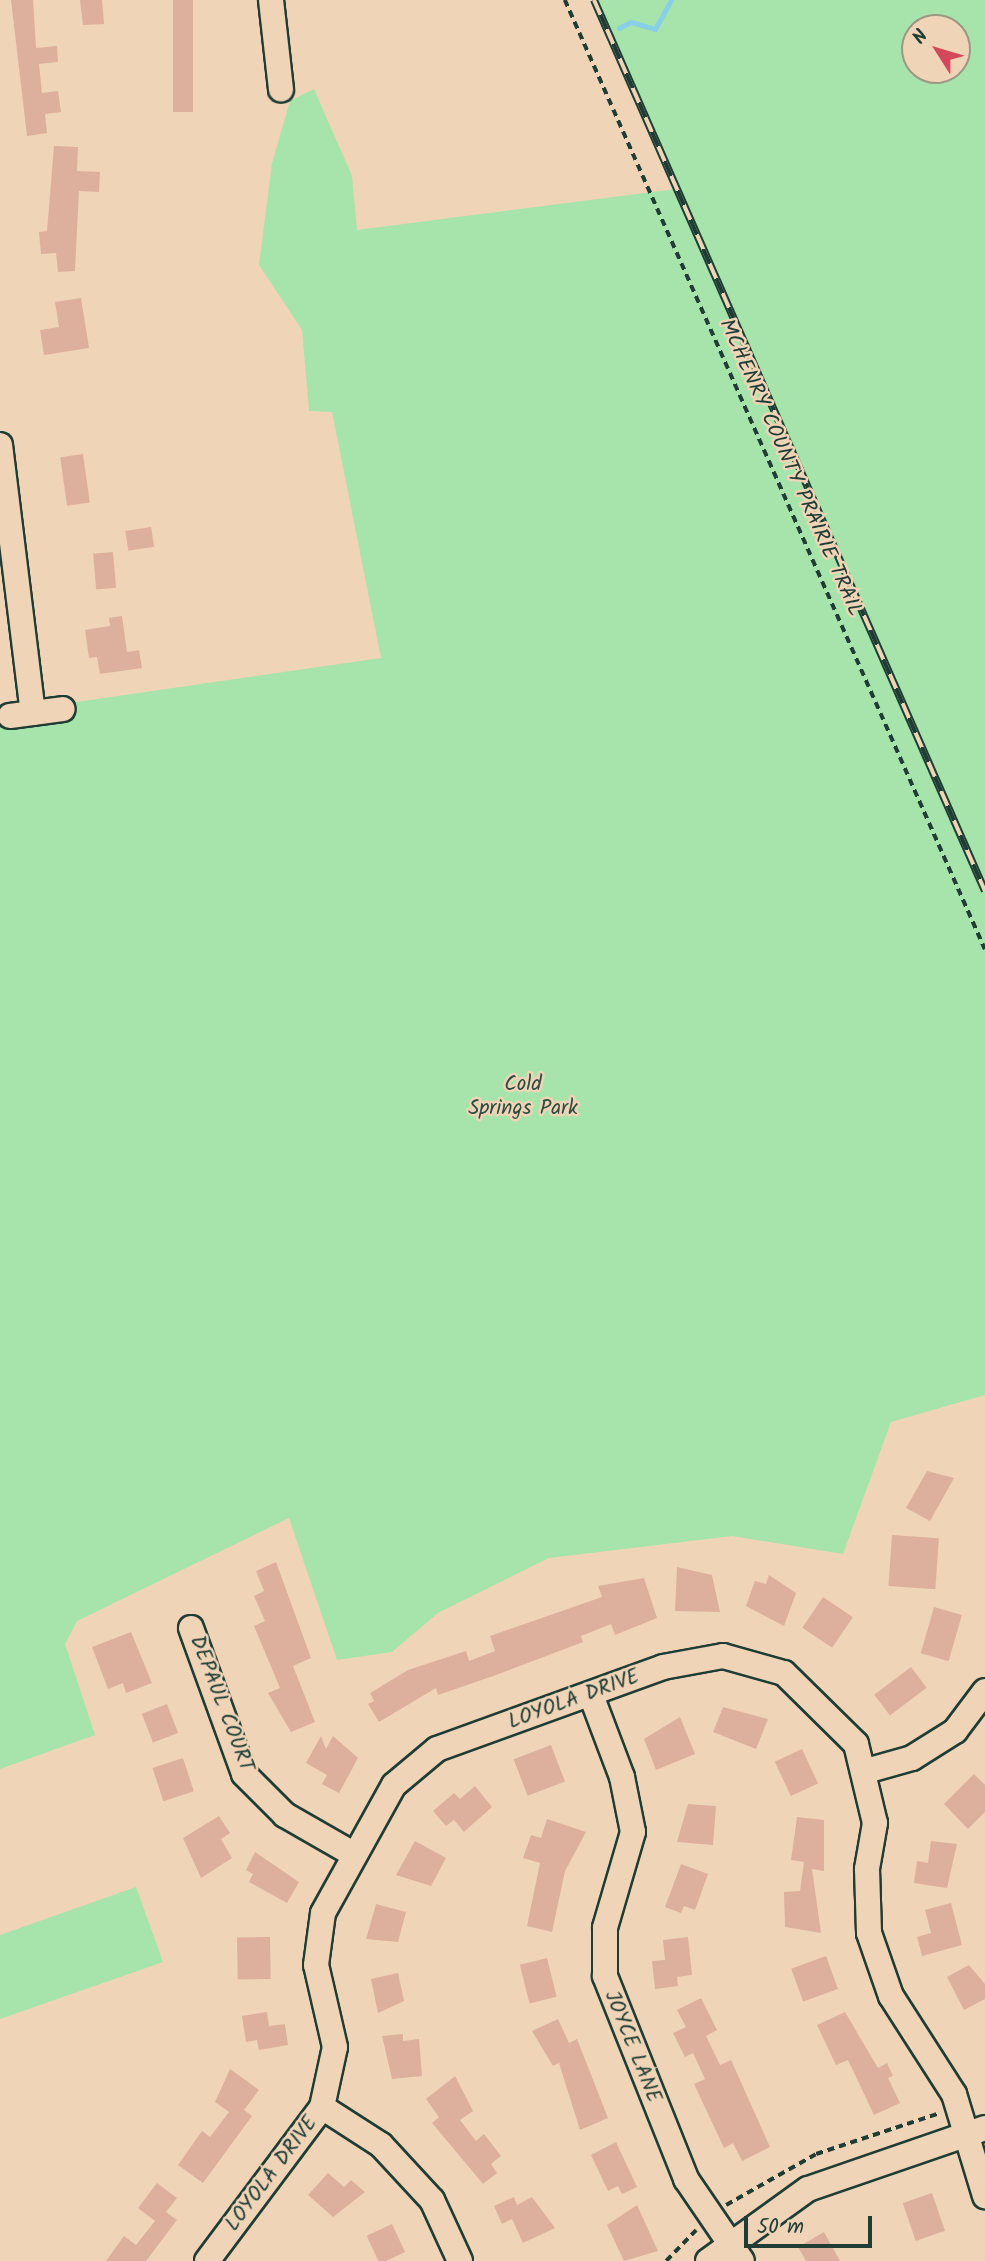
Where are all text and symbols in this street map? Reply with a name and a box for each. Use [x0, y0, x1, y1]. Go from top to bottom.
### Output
north arrow [901, 14, 971, 84]
text: N [905, 24, 936, 51]
street label: MCHENRY COUNTY PRAIRIE TRAIL [713, 315, 867, 621]
park label: Cold Springs Park [468, 1072, 578, 1122]
street label: DEPAUL COURT [183, 1632, 259, 1776]
street label: LOYOLA DRIVE [505, 1665, 643, 1735]
street label: JOYCE LANE [598, 1987, 666, 2107]
street label: LOYOLA DRIVE [220, 2111, 324, 2237]
scale bar [747, 2202, 875, 2246]
text: 50 m [757, 2211, 804, 2244]

